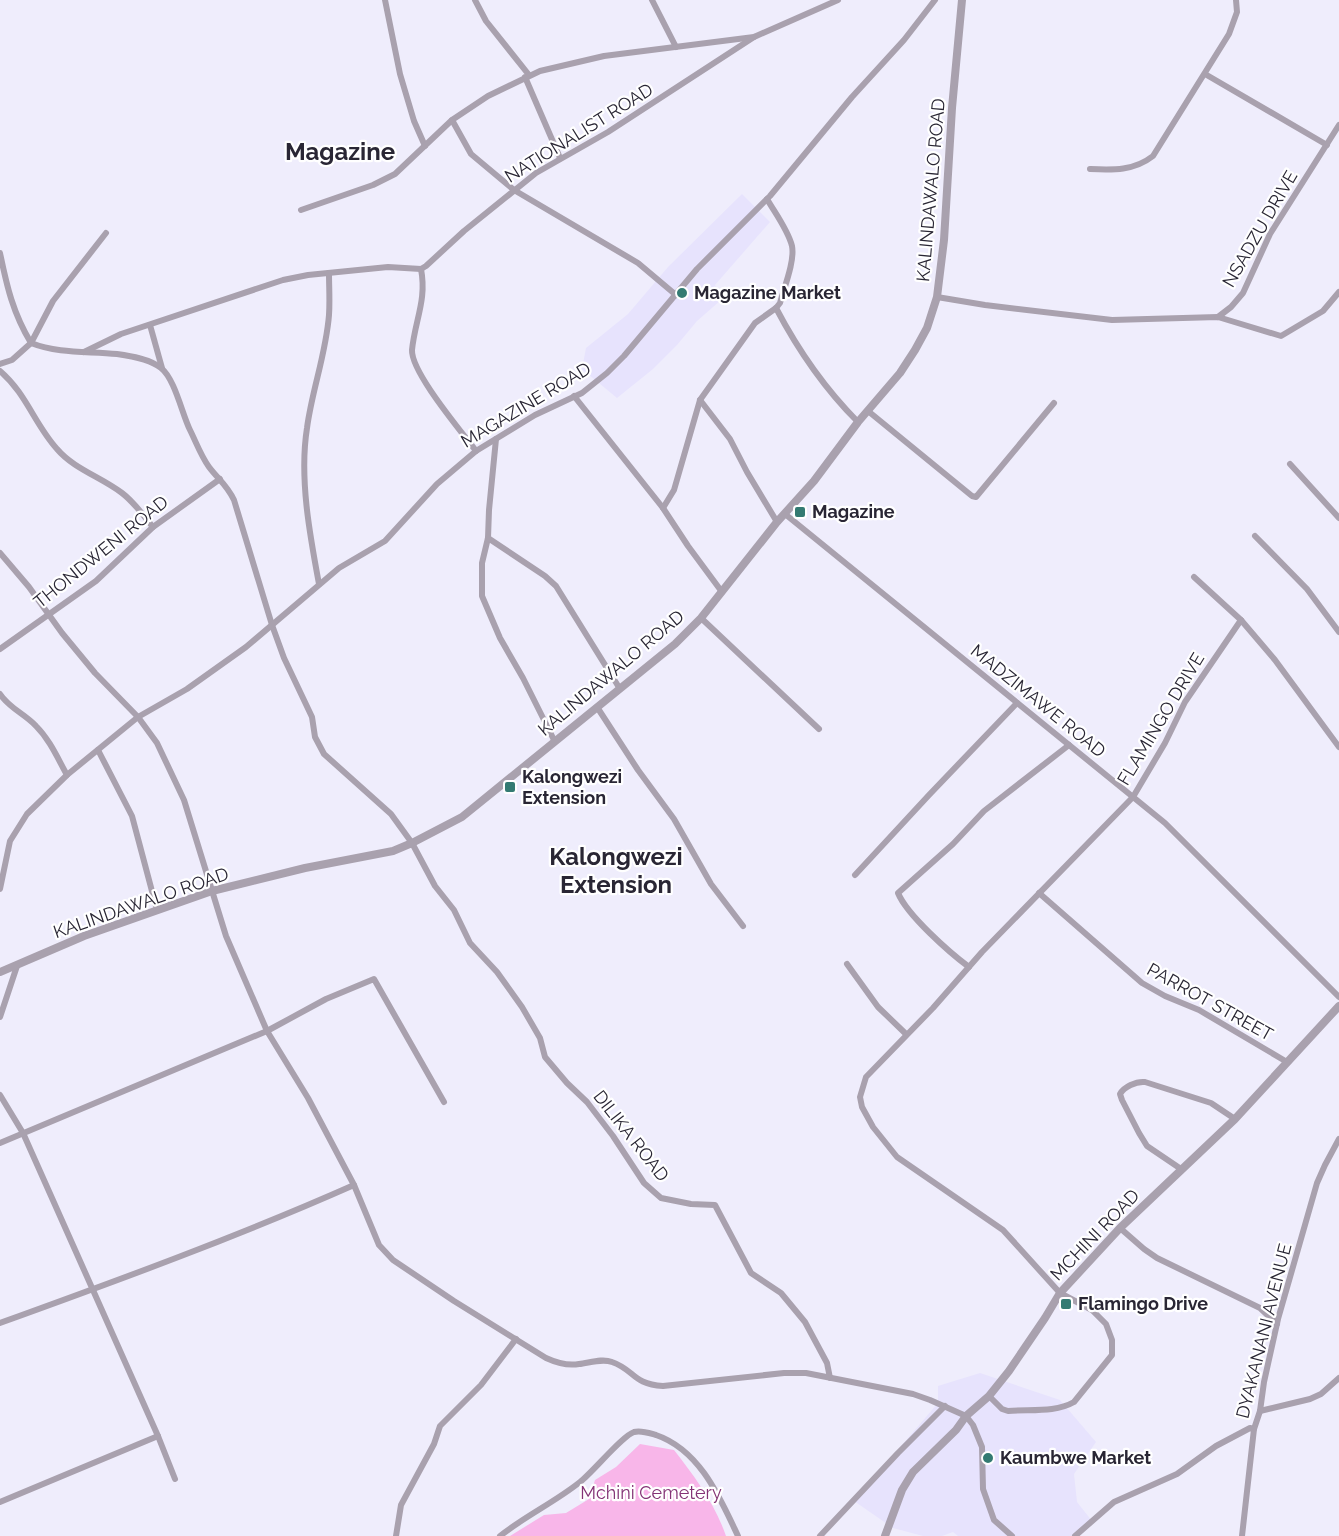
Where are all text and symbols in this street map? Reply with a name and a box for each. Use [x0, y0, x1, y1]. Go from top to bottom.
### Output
street label: NATIONALIST ROAD [501, 78, 657, 187]
street label: KALINDAWALO ROAD [912, 97, 949, 283]
district label: Magazine [285, 137, 395, 166]
street label: NSADZU DRIVE [1218, 167, 1301, 291]
place label: Magazine Market [694, 282, 841, 303]
marker: Magazine Market [675, 286, 689, 300]
street label: MAGAZINE ROAD [457, 357, 595, 452]
street label: THONDWENI ROAD [29, 491, 172, 612]
place label: Magazine [812, 501, 895, 522]
marker: Magazine [793, 505, 807, 519]
street label: KALINDAWALO ROAD [533, 605, 688, 740]
street label: MADZIMAWE ROAD [967, 640, 1110, 762]
street label: FLAMINGO DRIVE [1113, 649, 1208, 789]
place label: Kalongwezi Extension [522, 766, 622, 808]
marker: Kalongwezi Extension [503, 780, 517, 794]
district label: Kalongwezi Extension [549, 842, 683, 899]
street label: KALINDAWALO ROAD [50, 863, 231, 942]
street label: PARROT STREET [1144, 958, 1277, 1045]
street label: DILIKA ROAD [589, 1086, 674, 1186]
street label: MCHINI ROAD [1046, 1185, 1144, 1285]
street label: DYAKANANI AVENUE [1232, 1241, 1295, 1420]
place label: Flamingo Drive [1078, 1293, 1208, 1314]
marker: Flamingo Drive [1059, 1297, 1073, 1311]
place label: Kaumbwe Market [1000, 1447, 1151, 1468]
marker: Kaumbwe Market [981, 1451, 995, 1465]
park label: Mchini Cemetery [580, 1482, 722, 1503]

